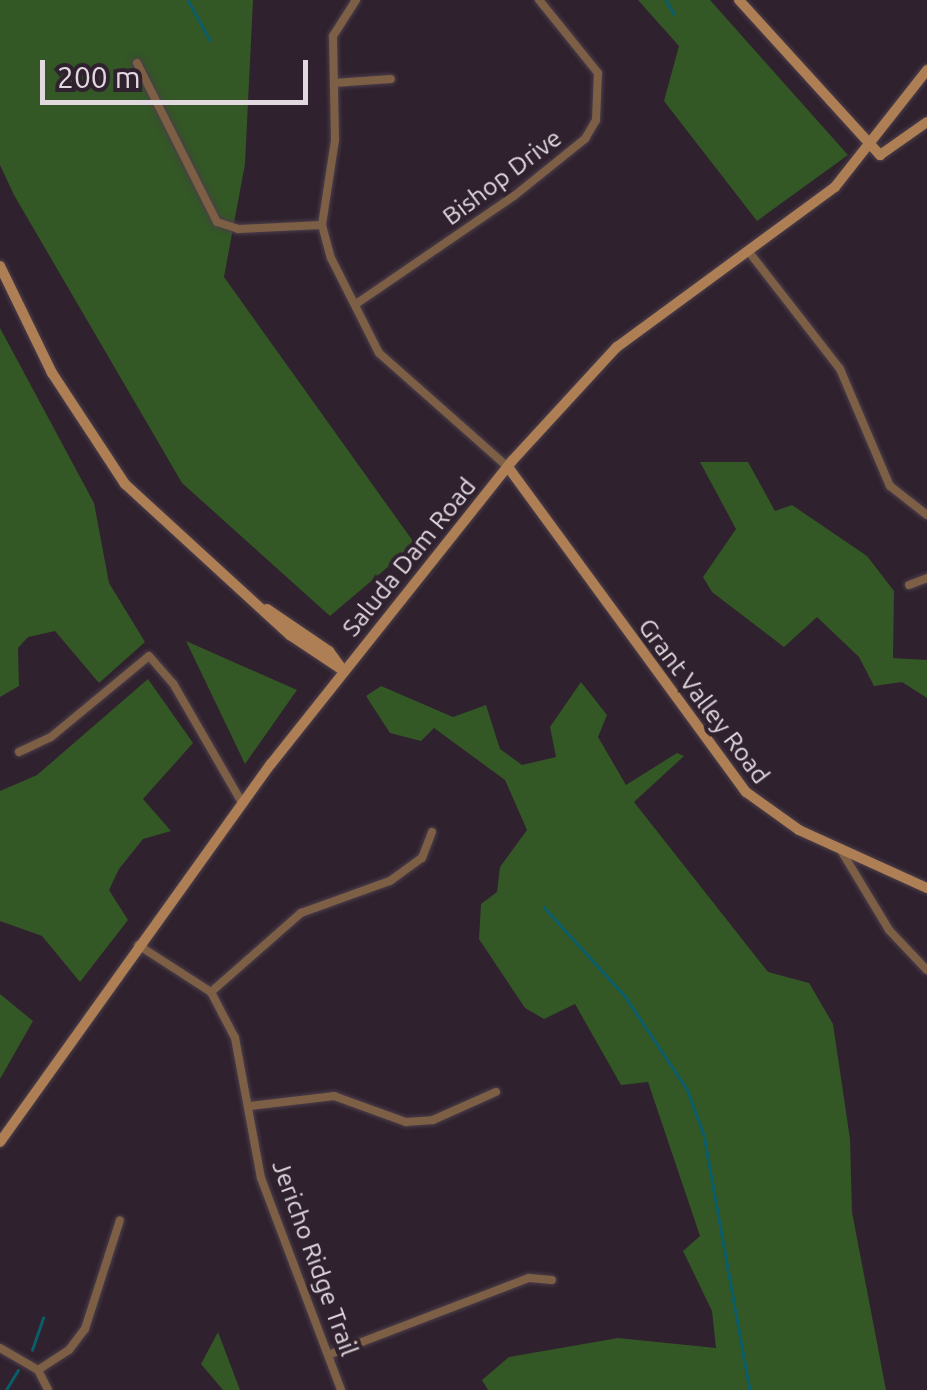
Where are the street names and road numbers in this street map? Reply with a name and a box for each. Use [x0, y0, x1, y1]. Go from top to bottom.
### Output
street label: Bishop Drive [437, 123, 567, 231]
street label: Saluda Dam Road [336, 472, 482, 642]
street label: Grant Valley Road [632, 612, 776, 790]
street label: Jericho Ridge Trail [266, 1156, 364, 1360]

